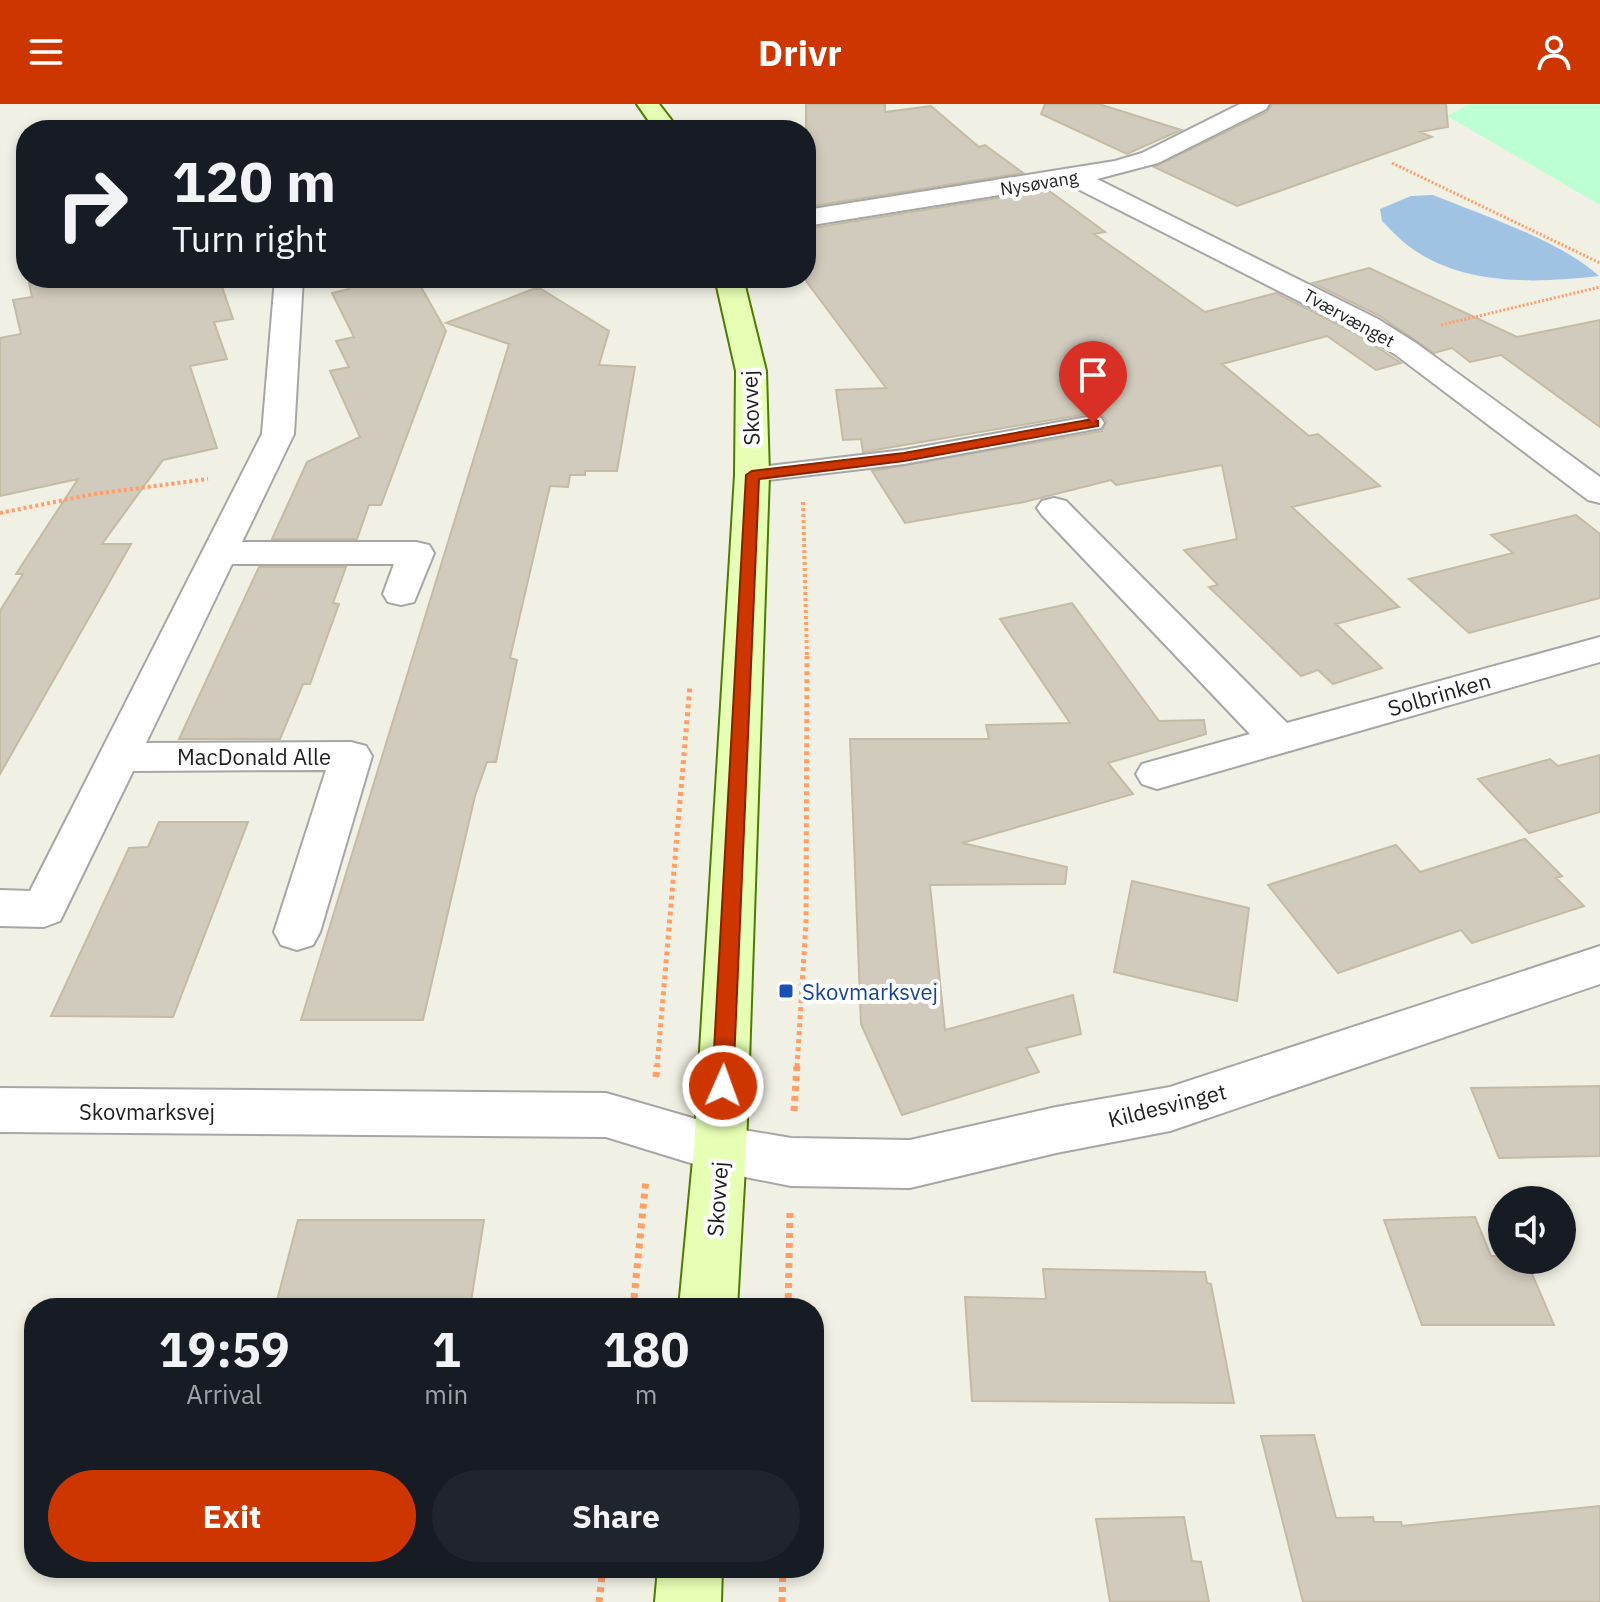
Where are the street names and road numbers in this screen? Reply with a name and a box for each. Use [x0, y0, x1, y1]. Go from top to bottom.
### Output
street label: Nysøvang [998, 165, 1080, 200]
street label: Tværvænget [1299, 284, 1399, 352]
street label: Skovvej [734, 370, 766, 446]
street label: Solbrinken [1384, 665, 1494, 723]
street label: MacDonald Alle [177, 742, 331, 771]
street label: Kildesvinget [1105, 1076, 1229, 1134]
street label: Skovmarksvej [79, 1097, 215, 1126]
street label: Skovvej [700, 1160, 734, 1238]

